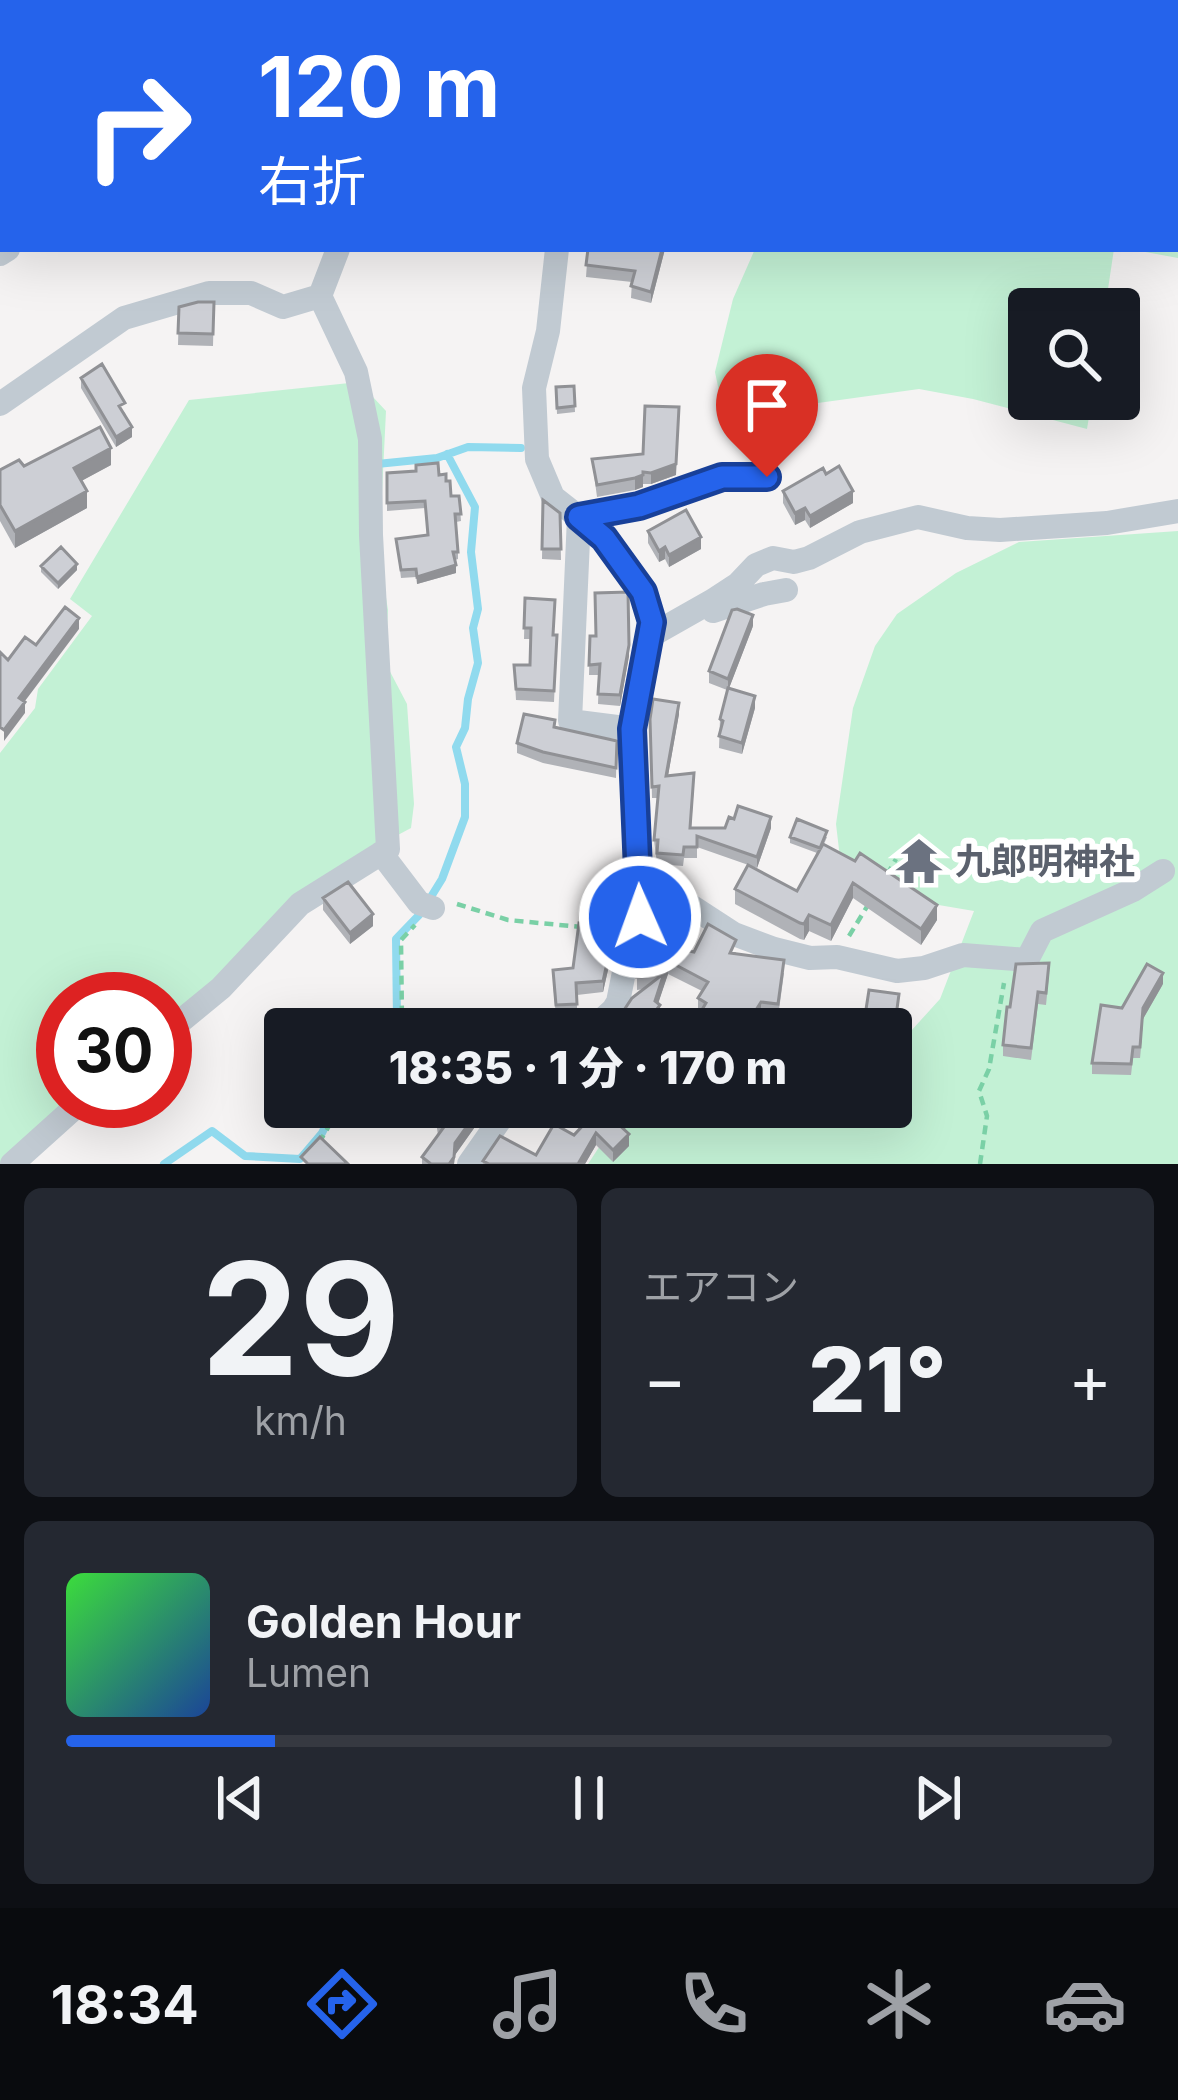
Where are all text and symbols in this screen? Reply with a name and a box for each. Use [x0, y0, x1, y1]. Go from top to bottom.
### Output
text: 120 m [258, 36, 500, 137]
icon: right [60, 48, 216, 204]
text: 右折 [258, 149, 366, 214]
map controls [1008, 288, 1140, 420]
button: search [1008, 288, 1140, 420]
pin [716, 354, 818, 477]
icon: arrive [734, 372, 800, 438]
temple icon: 九郎明神社 [894, 836, 944, 886]
place label: 九郎明神社 [955, 839, 1135, 883]
position arrow [577, 854, 703, 980]
speed limit sign: 30 [36, 972, 192, 1128]
text: 18:35 · 1 分 · 170 m [389, 1040, 787, 1095]
text: 29 [201, 1224, 400, 1413]
text: エアコン [643, 1263, 799, 1310]
text: 21° [808, 1325, 947, 1434]
text: − [643, 1339, 687, 1419]
text: + [1068, 1339, 1112, 1419]
text: km/h [254, 1397, 347, 1444]
text: Golden Hour [246, 1594, 521, 1649]
text: Lumen [246, 1649, 371, 1696]
icon: previous [207, 1765, 273, 1831]
icon: pause [556, 1765, 622, 1831]
icon: next [905, 1765, 971, 1831]
icon: directions [300, 1962, 384, 2046]
icon: music [486, 1962, 570, 2046]
icon: phone [672, 1962, 756, 2046]
icon: climate [857, 1962, 941, 2046]
icon: car [1043, 1962, 1127, 2046]
text: 18:34 [51, 1972, 199, 2037]

